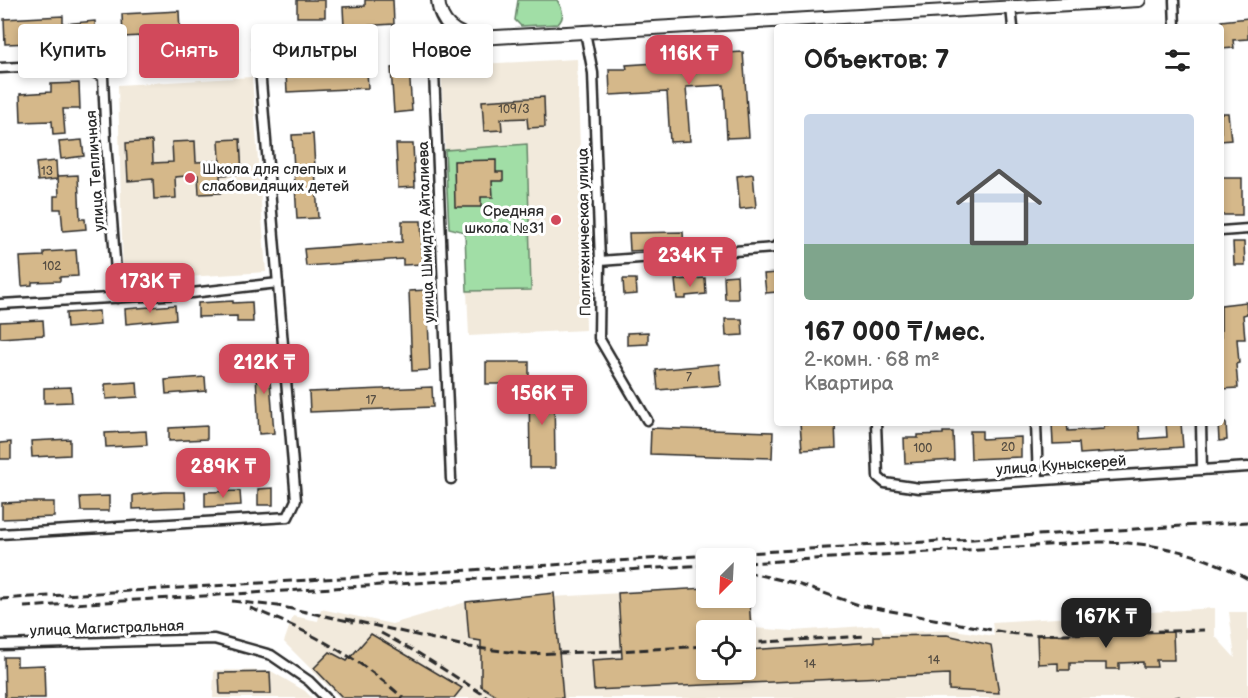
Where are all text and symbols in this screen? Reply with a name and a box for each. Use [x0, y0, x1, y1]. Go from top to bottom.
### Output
chip: Купить [18, 24, 127, 78]
chip: Снять [139, 24, 239, 78]
chip: Фильтры [251, 24, 378, 78]
chip: Новое [390, 24, 493, 78]
pin: 116K ₸ [640, 35, 738, 86]
text: 116K ₸ [660, 42, 718, 66]
icon: filters [1161, 44, 1194, 77]
text: Объектов: 7 [804, 45, 949, 76]
house number: 109/3 [498, 102, 530, 117]
street label: улица Тепличная [82, 110, 109, 232]
street label: улица Шмидта Айталиева [414, 140, 439, 323]
street label: Политехническая улица [574, 147, 595, 317]
icon: home [945, 153, 1053, 261]
place label: Школа для слепых и слабовидящих детей [202, 160, 349, 196]
house number: 13 [41, 164, 53, 179]
marker: Школа для слепых и слабовидящих детей [183, 171, 197, 185]
place label: Средняя школа №31 [464, 202, 544, 238]
marker: Средняя школа №31 [549, 213, 563, 227]
pin: 234K ₸ [641, 237, 739, 288]
text: 234K ₸ [658, 244, 722, 268]
house number: 102 [43, 259, 61, 274]
pin: 173K ₸ [101, 263, 199, 314]
text: 173K ₸ [119, 270, 181, 294]
text: 167 000 ₸/мес. [804, 317, 985, 348]
pin: 212K ₸ [215, 344, 313, 395]
text: 2-комн. · 68 m² [804, 348, 940, 372]
text: 212K ₸ [233, 351, 295, 375]
house number: 7 [686, 370, 692, 385]
text: Квартира [804, 372, 894, 396]
pin: 156K ₸ [493, 375, 591, 426]
text: 156K ₸ [511, 382, 573, 406]
house number: 17 [366, 393, 376, 408]
house number: 20 [1001, 440, 1015, 455]
house number: 100 [914, 441, 932, 456]
pin: 289K ₸ [174, 448, 272, 499]
street label: улица Куныскерей [995, 451, 1127, 480]
text: 289K ₸ [190, 455, 256, 479]
north arrow [696, 548, 756, 608]
map controls [696, 548, 756, 680]
pin: 167K ₸ [1057, 598, 1155, 649]
text: 167K ₸ [1075, 605, 1137, 629]
street label: улица Магистральная [29, 616, 185, 641]
button: locate [696, 620, 756, 680]
house number: 14 [928, 653, 941, 668]
house number: 14 [804, 657, 817, 672]

